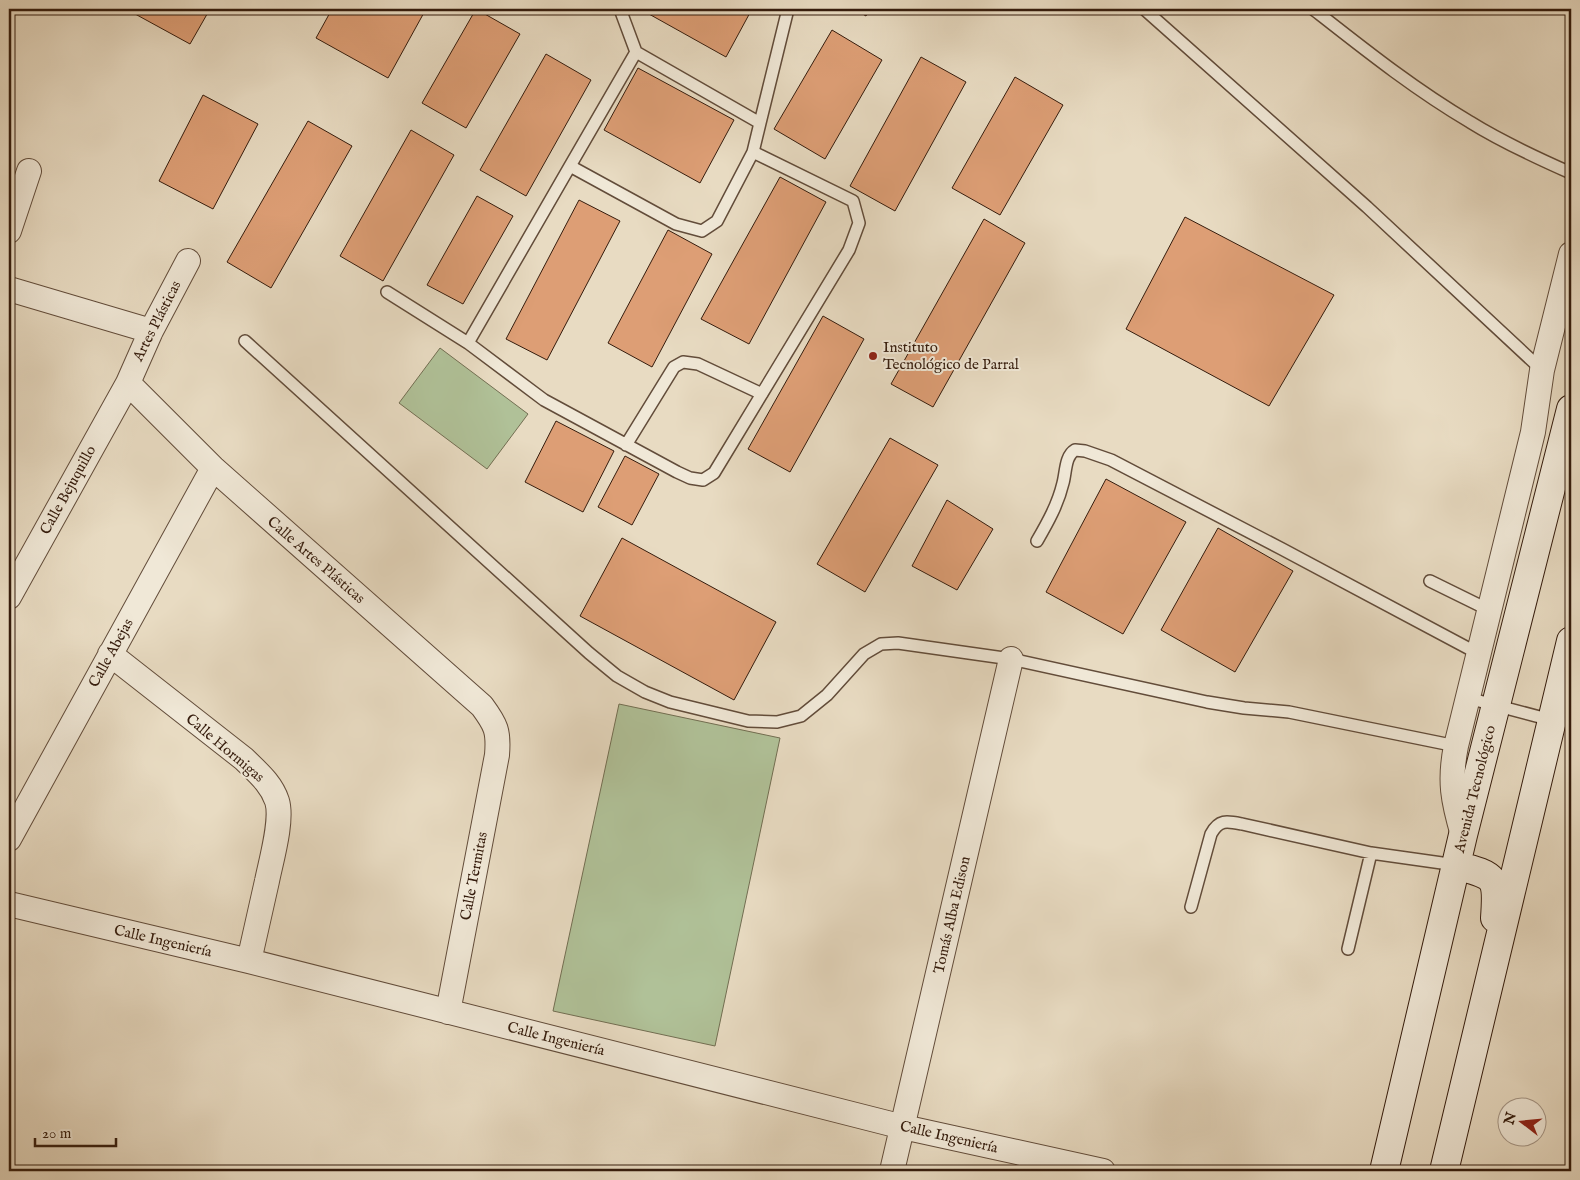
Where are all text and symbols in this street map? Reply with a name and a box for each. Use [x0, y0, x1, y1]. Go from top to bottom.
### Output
street label: Artes Plásticas [128, 277, 185, 365]
place label: Instituto Tecnológico de Parral [883, 338, 1020, 374]
marker: Instituto Tecnológico de Parral [867, 350, 879, 362]
street label: Calle Bejuquillo [36, 442, 100, 538]
street label: Calle Artes Plásticas [263, 512, 369, 608]
street label: Calle Abejas [84, 615, 138, 691]
street label: Calle Hormigas [182, 709, 268, 787]
street label: Avenida Tecnológico [1450, 723, 1500, 856]
street label: Calle Termitas [456, 830, 492, 922]
street label: Tomás Alba Edison [929, 854, 975, 976]
street label: Calle Ingeniería [112, 921, 214, 962]
street label: Calle Ingeniería [505, 1018, 607, 1060]
north arrow [1498, 1098, 1548, 1148]
text: N [1500, 1110, 1521, 1128]
scale bar [35, 1115, 116, 1147]
street label: Calle Ingeniería [898, 1117, 1000, 1158]
text: 20 m [42, 1124, 72, 1143]

